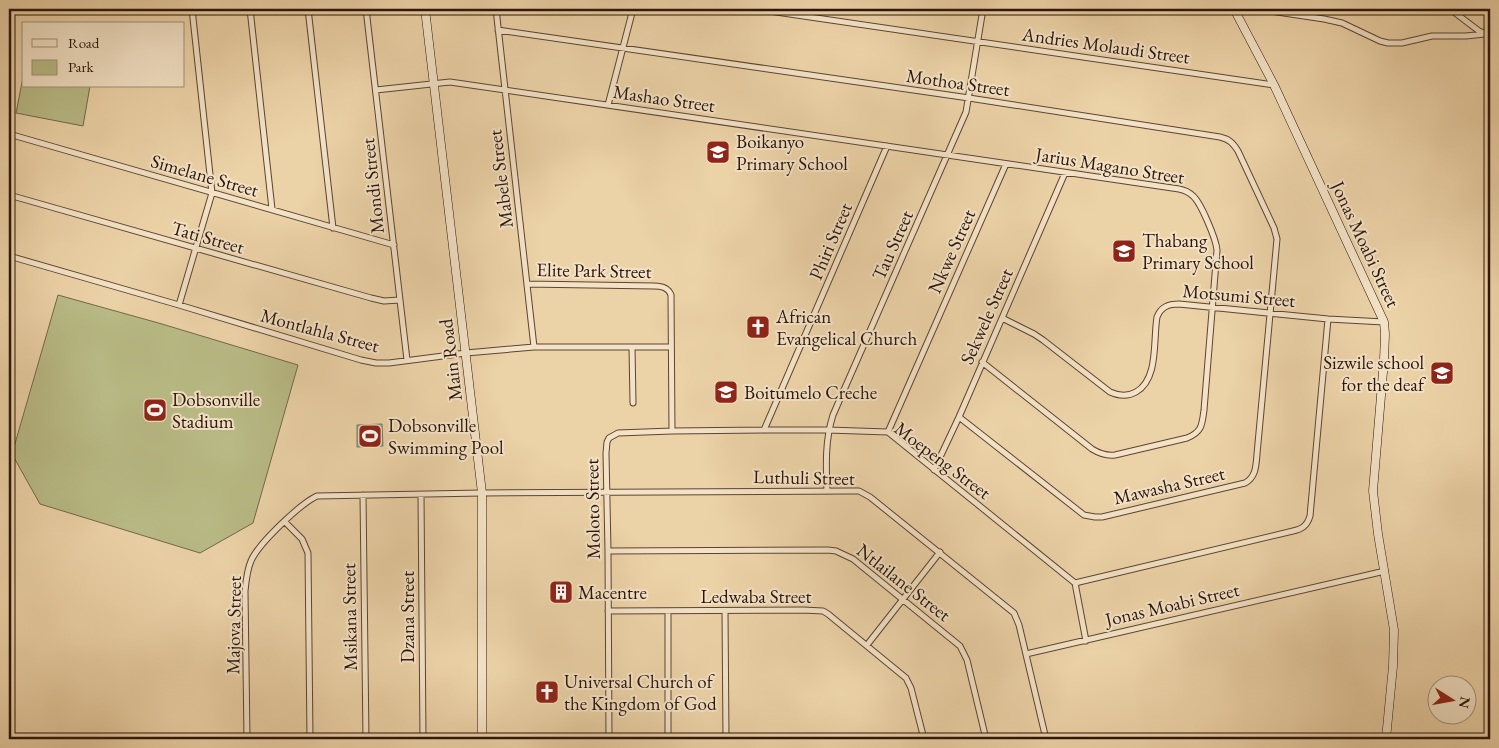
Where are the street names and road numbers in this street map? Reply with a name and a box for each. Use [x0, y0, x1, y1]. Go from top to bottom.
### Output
street label: Andries Molaudi Street [1020, 21, 1191, 70]
street label: Mothoa Street [905, 63, 1011, 102]
street label: Mashao Street [611, 79, 717, 118]
street label: Mabele Street [482, 128, 519, 230]
street label: Mondi Street [355, 137, 390, 235]
street label: Jarius Magano Street [1032, 141, 1186, 190]
street label: Simelane Street [148, 148, 262, 203]
street label: Jonas Moabi Street [1324, 175, 1406, 311]
street label: Phiri Street [803, 199, 858, 284]
street label: Nkwe Street [922, 205, 981, 297]
street label: Tau Street [866, 206, 919, 284]
street label: Tati Street [169, 215, 247, 260]
street label: Elite Park Street [536, 257, 652, 284]
street label: Sekwele Street [954, 264, 1019, 368]
street label: Motsumi Street [1181, 278, 1296, 313]
street label: Montlahla Street [258, 303, 382, 358]
street label: Main Road [433, 317, 468, 402]
street label: Moepeng Street [889, 416, 996, 505]
street label: Moloto Street [579, 458, 606, 560]
street label: Mawasha Street [1111, 461, 1227, 510]
street label: Luthuli Street [753, 464, 855, 491]
street label: Ntlailane Street [851, 538, 956, 627]
street label: Msikana Street [336, 563, 363, 671]
street label: Dzana Street [395, 571, 420, 663]
street label: Majova Street [220, 575, 247, 675]
street label: Jonas Moabi Street [1101, 577, 1242, 632]
street label: Ledwaba Street [701, 584, 811, 609]

